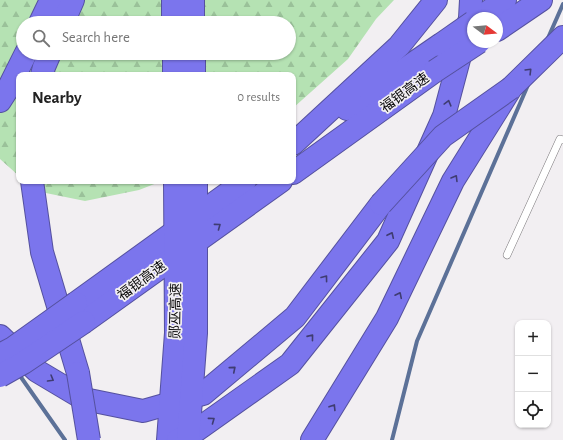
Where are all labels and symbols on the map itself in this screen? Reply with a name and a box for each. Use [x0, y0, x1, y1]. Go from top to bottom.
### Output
north arrow [467, 12, 503, 48]
one-way arrow [524, 68, 532, 76]
street label: 福银高速 [378, 70, 432, 115]
one-way arrow [443, 100, 452, 107]
one-way arrow [451, 175, 458, 182]
one-way arrow [214, 223, 221, 231]
one-way arrow [386, 232, 394, 239]
street label: 福银高速 [115, 258, 169, 303]
one-way arrow [320, 275, 328, 282]
street label: 郧巫高速 [168, 283, 183, 339]
one-way arrow [394, 292, 402, 299]
one-way arrow [306, 335, 313, 342]
one-way arrow [229, 366, 236, 373]
one-way arrow [47, 375, 54, 382]
one-way arrow [328, 404, 335, 411]
one-way arrow [207, 418, 214, 425]

